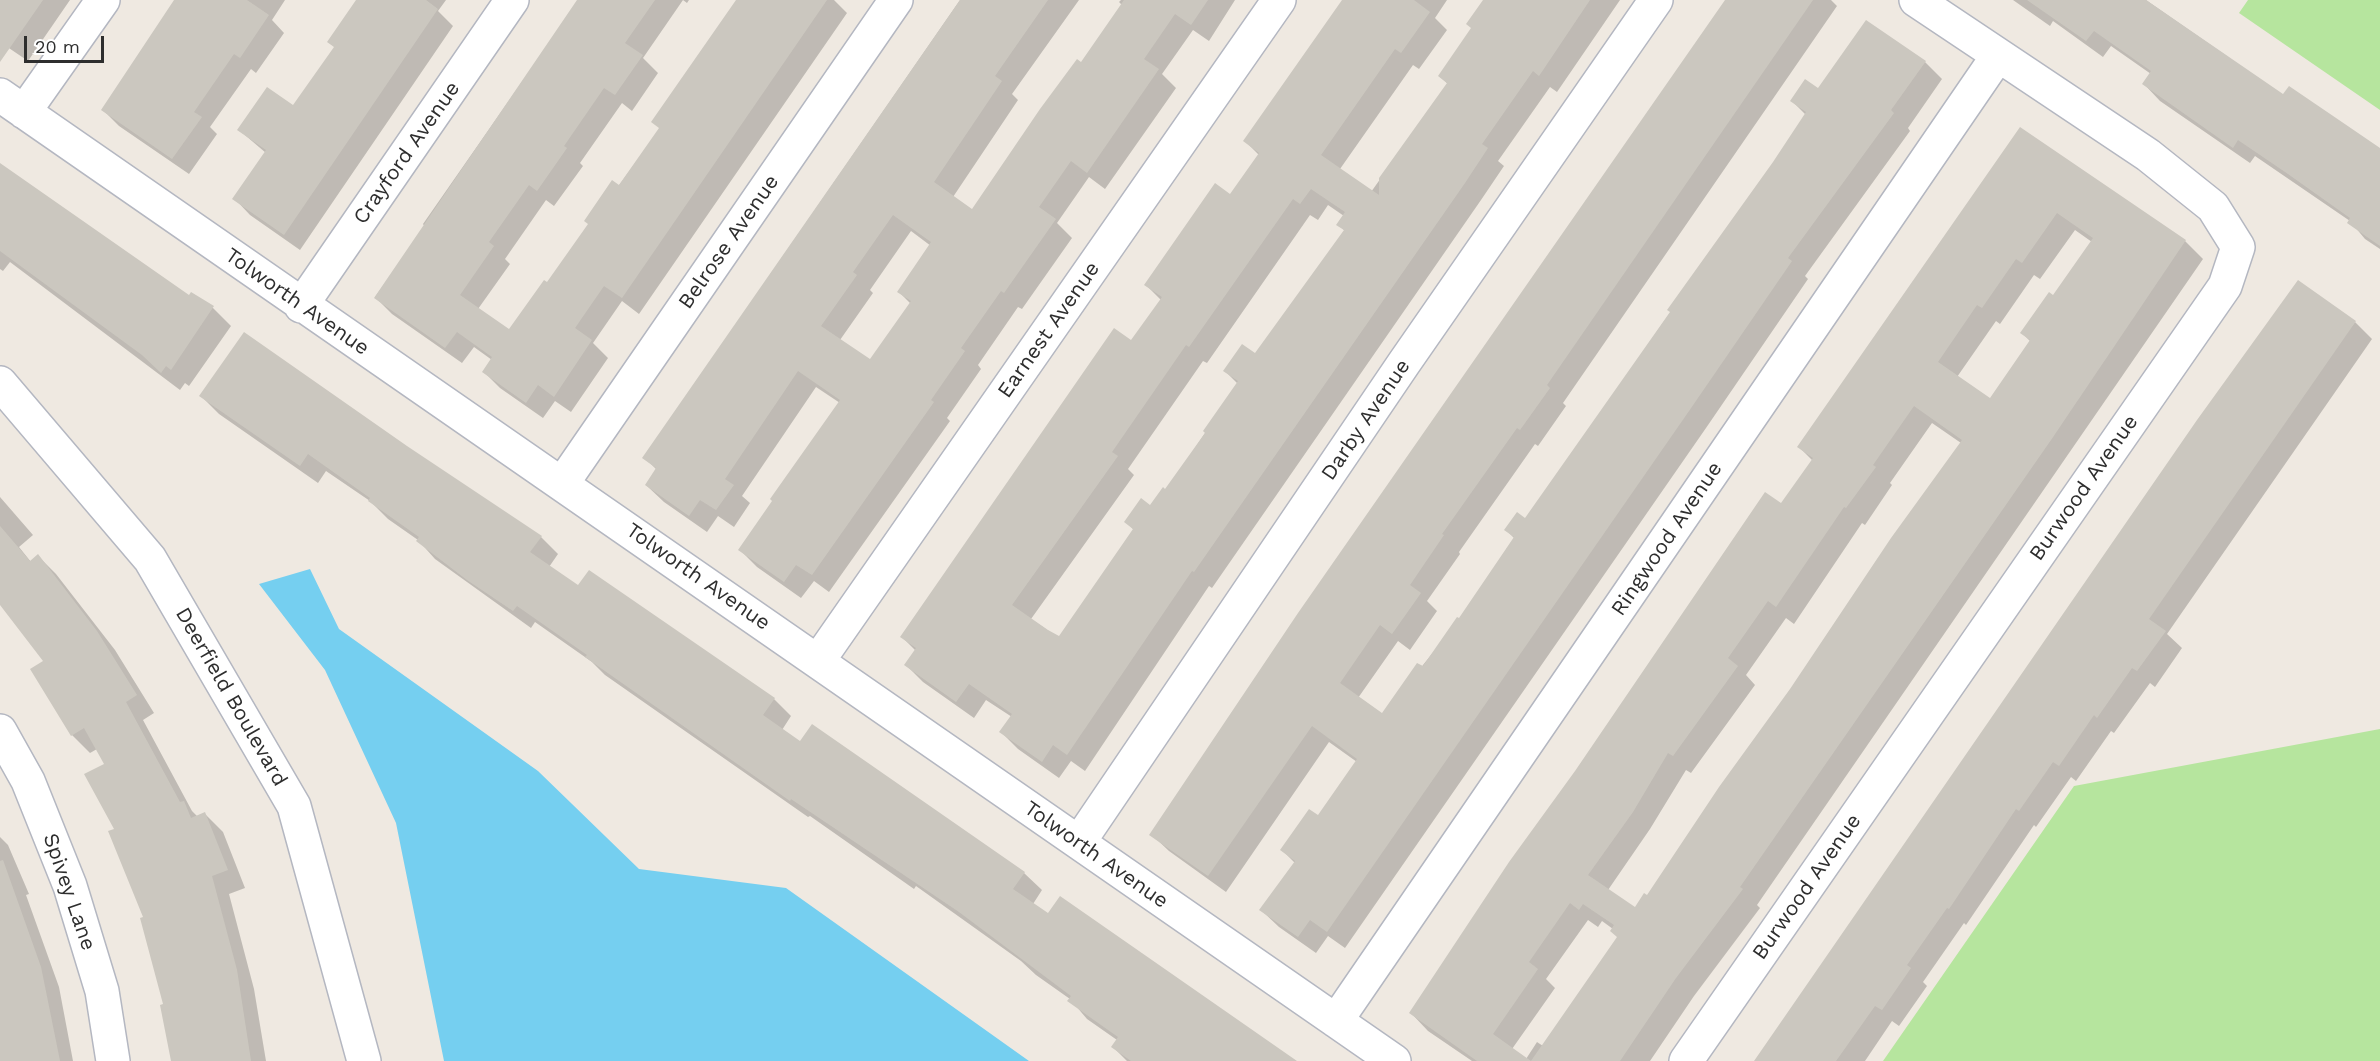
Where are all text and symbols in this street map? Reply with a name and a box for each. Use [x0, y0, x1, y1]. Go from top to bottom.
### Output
scale bar [27, 24, 106, 62]
text: 20 m [35, 36, 80, 57]
street label: Crayford Avenue [348, 77, 466, 229]
street label: Belrose Avenue [673, 170, 785, 314]
street label: Tolworth Avenue [220, 243, 374, 361]
street label: Earnest Avenue [993, 257, 1105, 403]
street label: Darby Avenue [1316, 355, 1416, 485]
street label: Burwood Avenue [2024, 410, 2144, 566]
street label: Ringwood Avenue [1606, 457, 1728, 621]
street label: Tolworth Avenue [621, 518, 775, 636]
street label: Deerfield Boulevard [170, 603, 292, 791]
street label: Tolworth Avenue [1019, 796, 1173, 914]
street label: Burwood Avenue [1747, 809, 1867, 965]
street label: Spivey Lane [37, 830, 101, 954]

